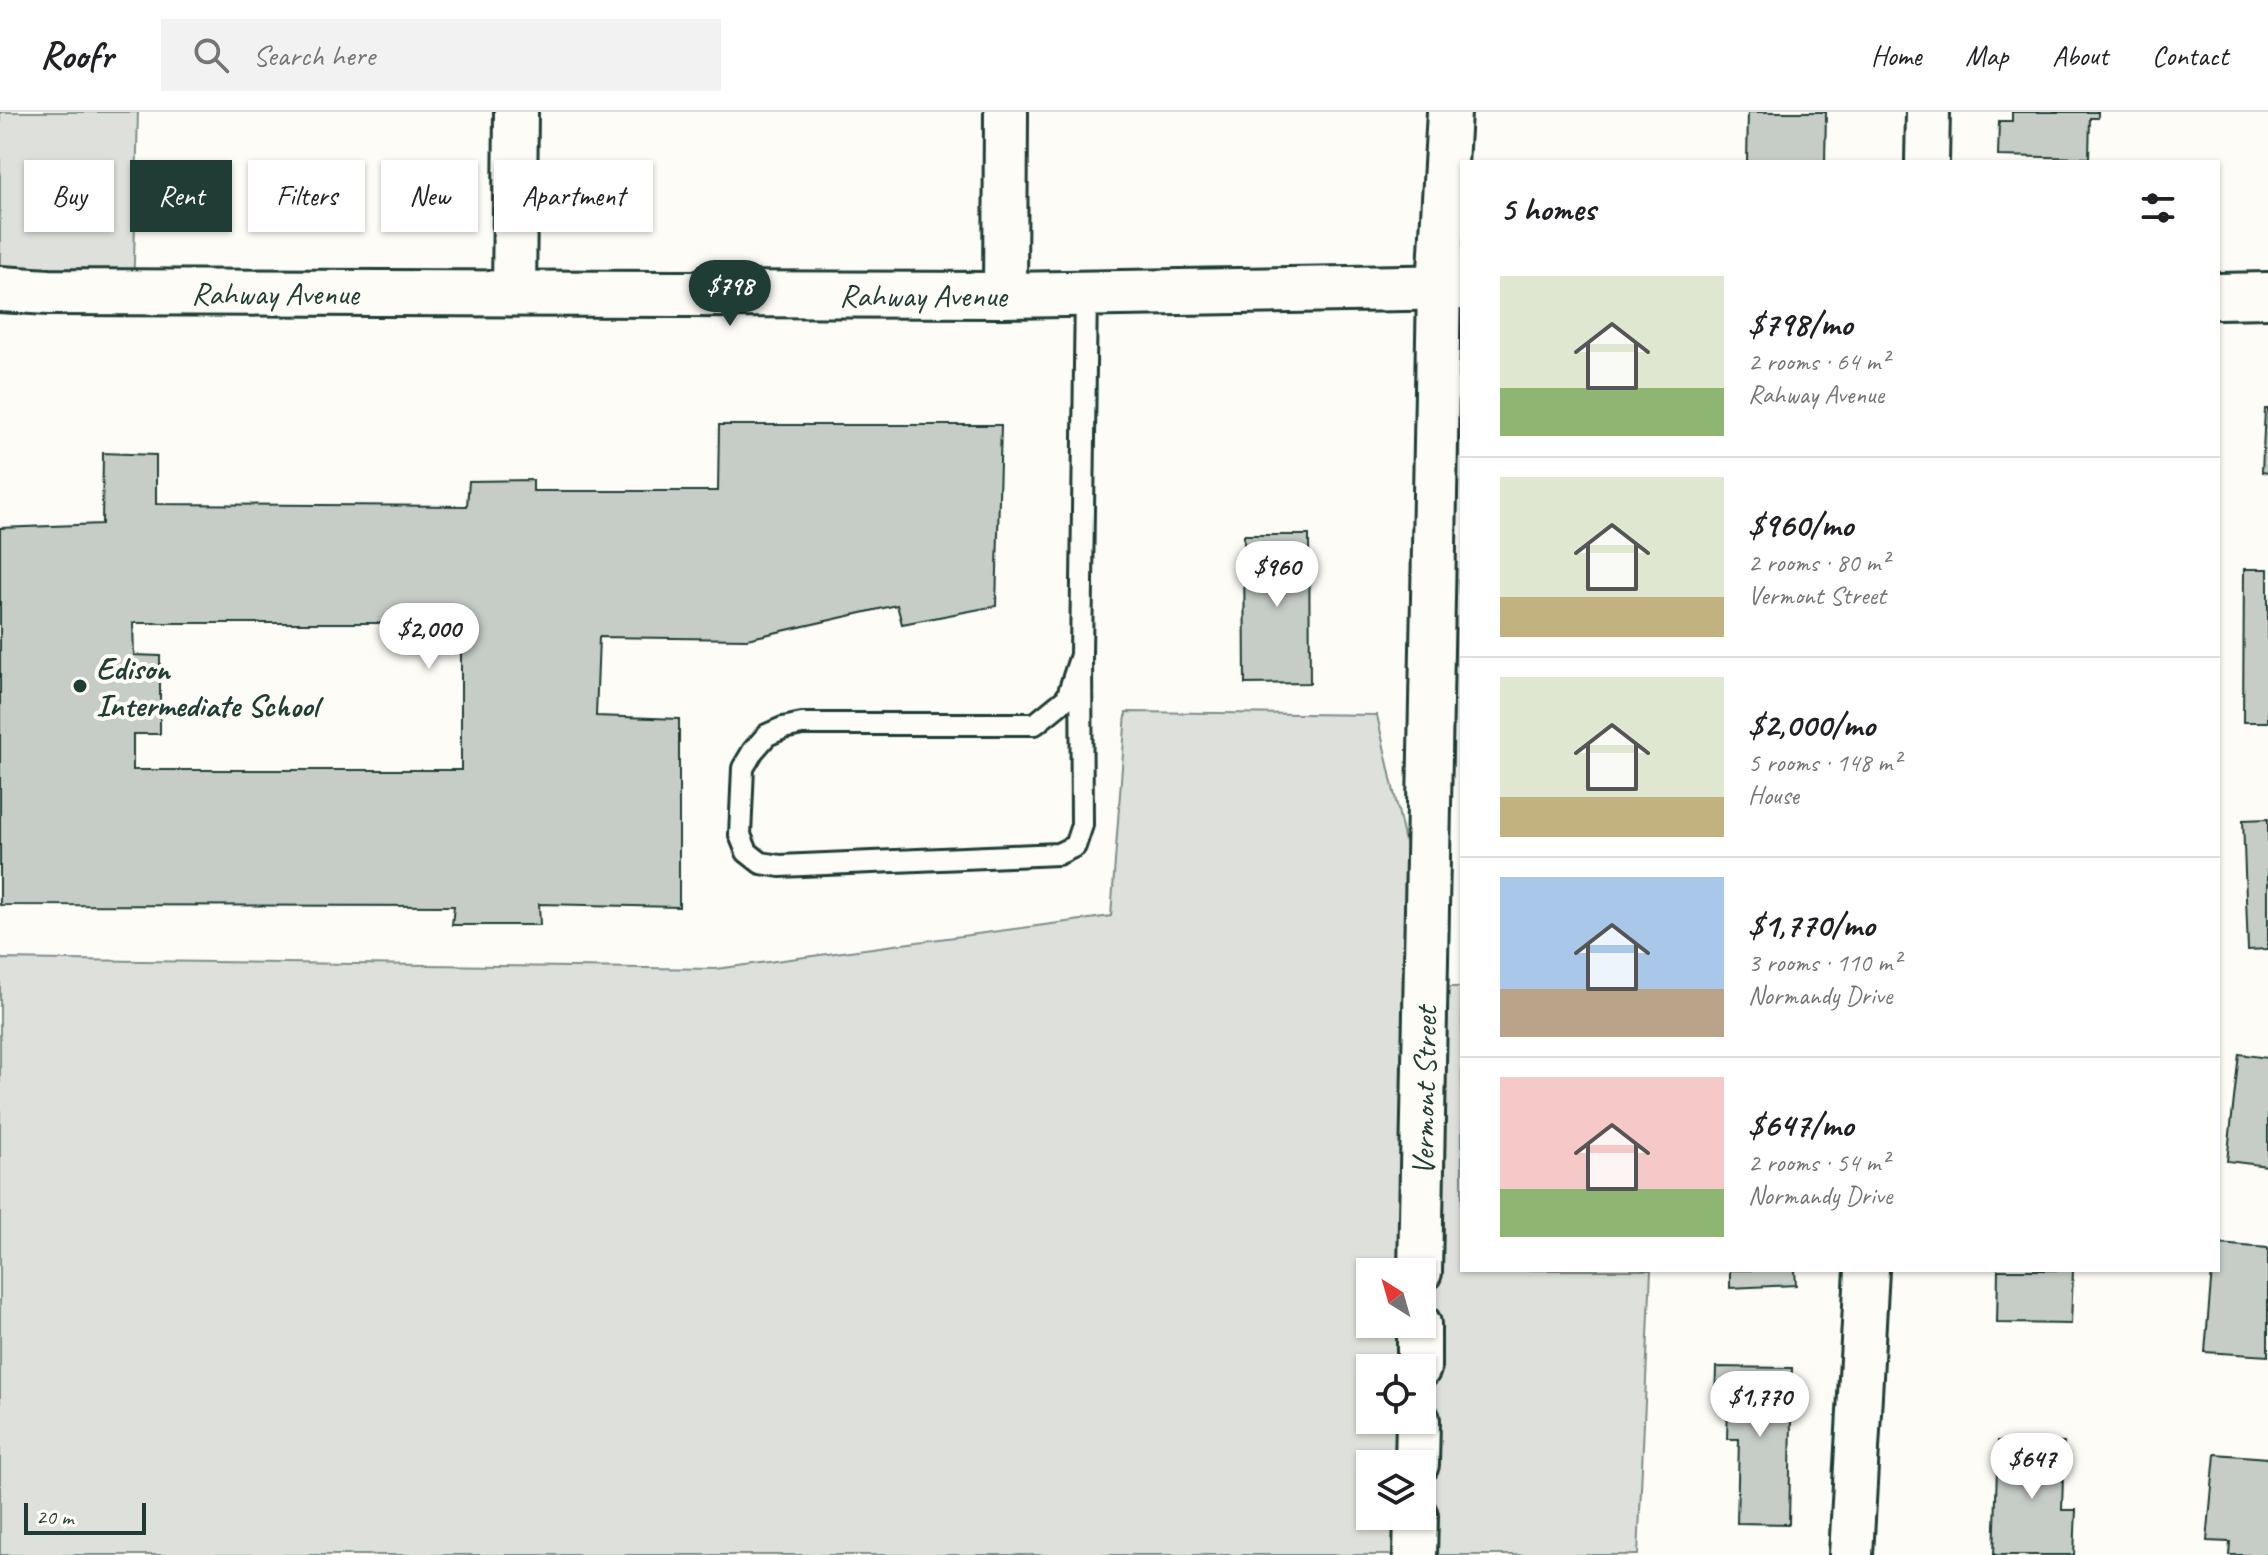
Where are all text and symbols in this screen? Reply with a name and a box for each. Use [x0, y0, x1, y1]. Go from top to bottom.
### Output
search box [161, 19, 721, 91]
text: Roofr [40, 32, 113, 79]
icon: search [189, 33, 233, 77]
text: Search here [253, 36, 375, 74]
text: Home [1871, 38, 1921, 73]
text: Map [1965, 38, 2008, 73]
text: About [2052, 38, 2108, 73]
text: Contact [2152, 38, 2228, 73]
chip: Buy [24, 160, 114, 232]
chip: Rent [130, 160, 232, 232]
chip: Filters [248, 160, 365, 232]
chip: New [381, 160, 478, 232]
chip: Apartment [494, 160, 653, 232]
icon: filters [2136, 186, 2180, 230]
text: 5 homes [1500, 187, 1595, 230]
pin: $798 [683, 260, 777, 328]
text: $798 [707, 269, 753, 302]
street label: Rahway Avenue [191, 273, 361, 314]
street label: Rahway Avenue [839, 275, 1009, 316]
text: $798/mo [1748, 302, 1852, 345]
icon: home [1564, 308, 1660, 404]
text: 2 rooms · 64 m² [1748, 345, 1889, 378]
text: Rahway Avenue [1748, 378, 1884, 411]
text: $960/mo [1748, 503, 1853, 546]
icon: home [1564, 509, 1660, 605]
pin: $960 [1230, 541, 1324, 609]
text: 2 rooms · 80 m² [1748, 546, 1889, 579]
text: $960 [1253, 550, 1301, 583]
text: Vermont Street [1748, 579, 1886, 612]
pin: $2,000 [364, 603, 494, 671]
text: $2,000 [397, 612, 461, 645]
place label: Edison Intermediate School [96, 648, 324, 726]
marker: Edison Intermediate School [71, 677, 89, 695]
text: $2,000/mo [1748, 703, 1875, 746]
icon: home [1564, 709, 1660, 805]
text: 5 rooms · 148 m² [1748, 746, 1900, 779]
text: House [1748, 779, 1799, 812]
text: $1,770/mo [1748, 903, 1875, 946]
icon: home [1564, 909, 1660, 1005]
text: 3 rooms · 110 m² [1748, 946, 1900, 979]
text: Normandy Drive [1748, 979, 1892, 1012]
street label: Vermont Street [1403, 1003, 1447, 1176]
text: $647/mo [1748, 1103, 1853, 1146]
icon: home [1564, 1109, 1660, 1205]
text: 2 rooms · 54 m² [1748, 1146, 1889, 1179]
text: Normandy Drive [1748, 1179, 1892, 1212]
north arrow [1356, 1258, 1436, 1338]
map controls [1356, 1258, 1436, 1530]
button: locate [1356, 1354, 1436, 1434]
pin: $1,770 [1695, 1371, 1825, 1439]
text: $1,770 [1728, 1380, 1792, 1413]
pin: $647 [1985, 1433, 2079, 1501]
text: $647 [2008, 1442, 2056, 1475]
button: layers [1356, 1450, 1436, 1530]
scale bar [24, 1499, 146, 1535]
text: 20 m [36, 1503, 73, 1531]

